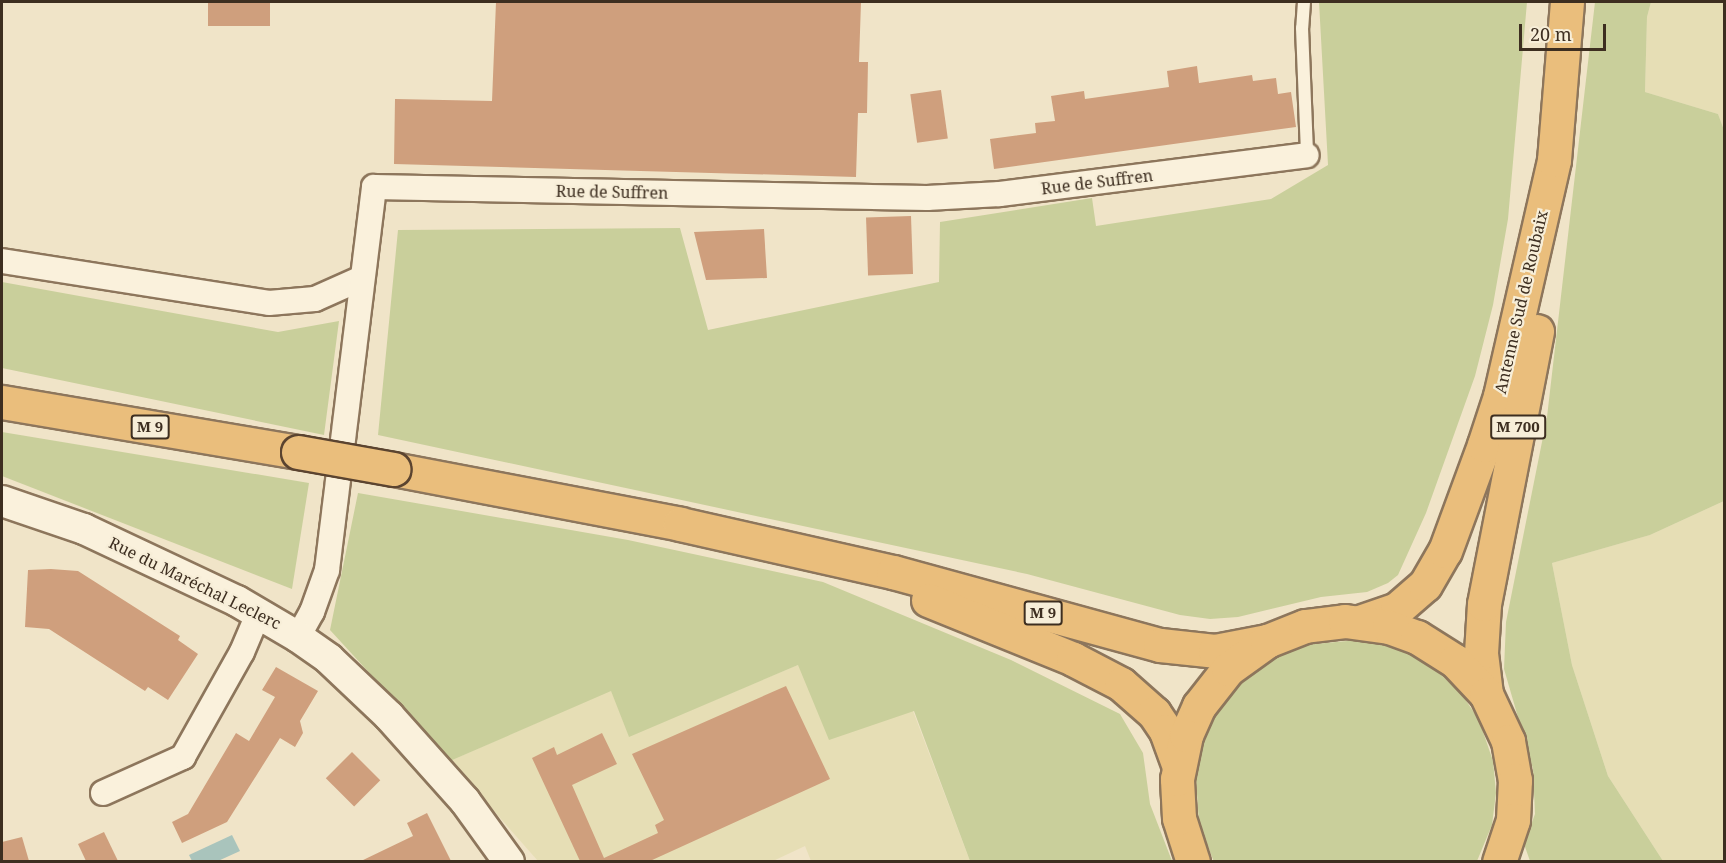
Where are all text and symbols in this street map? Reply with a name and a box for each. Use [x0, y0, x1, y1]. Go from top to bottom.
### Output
scale bar [1522, 12, 1609, 50]
text: 20 m [1530, 22, 1572, 46]
street label: Rue de Suffren [1040, 166, 1154, 198]
street label: Rue de Suffren [556, 181, 668, 203]
street label: Antenne Sud de Roubaix [1491, 208, 1551, 396]
road number: M 9 [130, 415, 170, 439]
road number: M 700 [1490, 415, 1546, 439]
street label: Rue du Maréchal Leclerc [106, 533, 284, 633]
road number: M 9 [1024, 601, 1062, 625]

